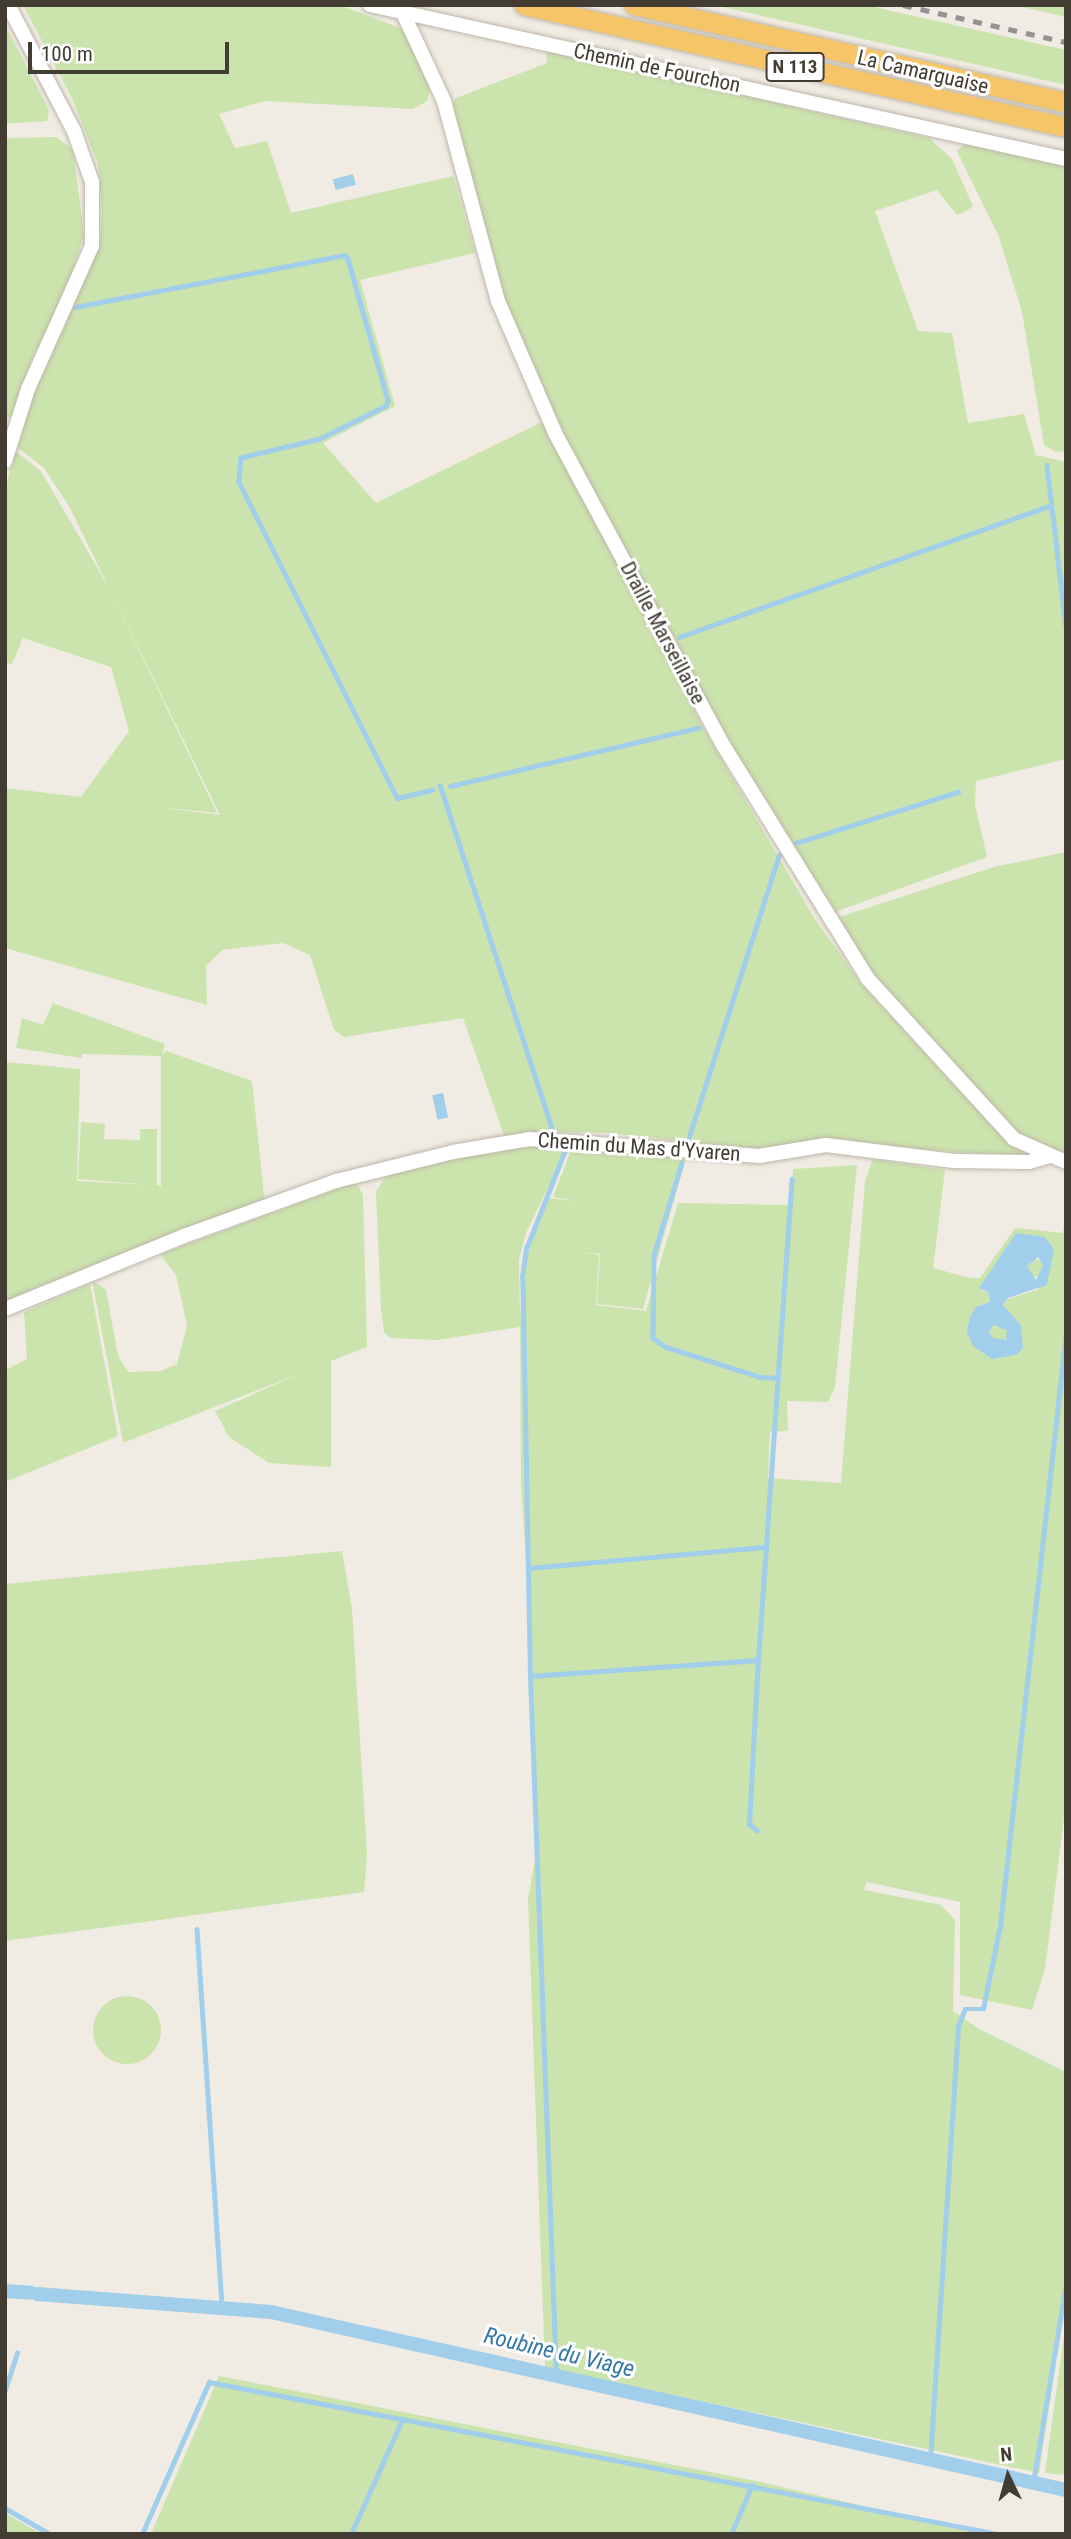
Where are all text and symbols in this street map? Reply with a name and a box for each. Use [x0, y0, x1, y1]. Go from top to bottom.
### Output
scale bar [32, 28, 233, 72]
street label: Chemin de Fourchon [571, 38, 743, 98]
text: 100 m [41, 42, 93, 66]
street label: La Camarguaise [855, 45, 991, 99]
road number: N 113 [765, 52, 825, 82]
street label: Draille Marseillaise [615, 557, 711, 709]
street label: Chemin du Mas d'Yvaren [537, 1127, 741, 1167]
water label: Roubine du Viage [481, 2322, 637, 2384]
north arrow [973, 2441, 1043, 2511]
text: N [999, 2443, 1013, 2467]

